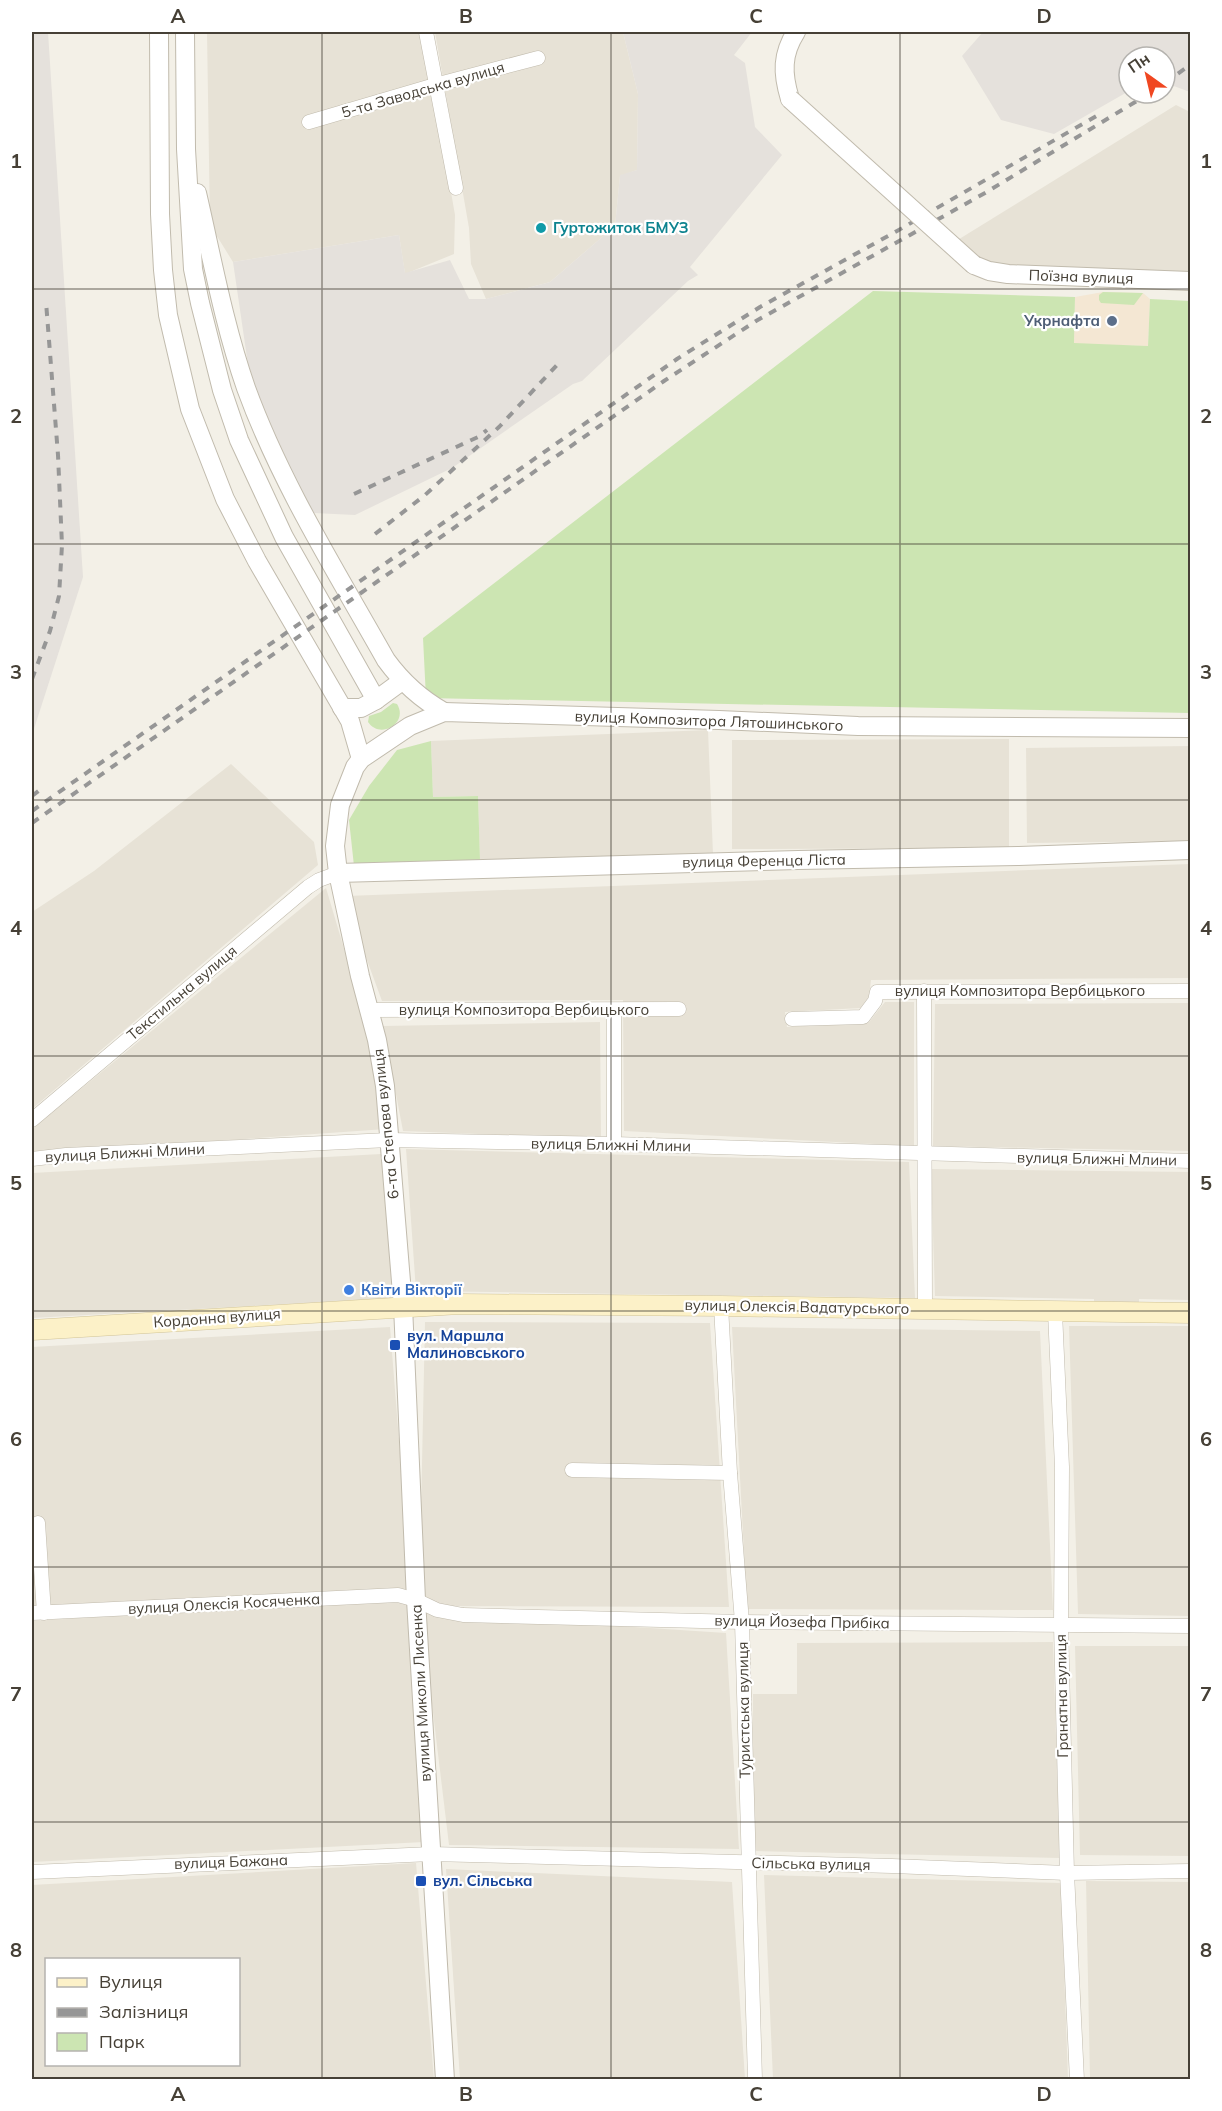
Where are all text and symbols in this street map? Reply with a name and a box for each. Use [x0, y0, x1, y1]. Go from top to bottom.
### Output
text: A [171, 3, 186, 28]
text: B [459, 3, 473, 28]
text: C [749, 3, 763, 28]
text: D [1036, 3, 1052, 28]
north arrow [1117, 45, 1177, 105]
text: Пн [1124, 48, 1153, 77]
street label: 5-та Заводська вулиця [339, 57, 507, 122]
text: 1 [10, 148, 22, 173]
text: 1 [1200, 148, 1212, 173]
place label: Гуртожиток БМУЗ [553, 218, 688, 237]
marker: Гуртожиток БМУЗ [534, 221, 548, 235]
street label: Поїзна вулиця [1028, 265, 1134, 288]
place label: Укрнафта [1023, 311, 1100, 330]
marker: Укрнафта [1105, 314, 1119, 328]
text: 2 [10, 403, 22, 428]
text: 2 [1200, 403, 1212, 428]
text: 3 [10, 659, 22, 684]
text: 3 [1200, 659, 1212, 684]
street label: вулиця Композитора Лятошинського [574, 706, 844, 735]
street label: вулиця Ференца Ліста [682, 850, 846, 871]
text: 4 [10, 915, 22, 940]
text: 4 [1200, 915, 1212, 940]
street label: Текстильна вулиця [123, 941, 241, 1044]
street label: вулиця Композитора Вербицького [895, 981, 1145, 1000]
street label: вулиця Композитора Вербицького [399, 1000, 649, 1019]
street label: 6-та Степова вулиця [368, 1048, 403, 1200]
street label: вулиця Ближні Млини [531, 1134, 691, 1155]
street label: вулиця Ближні Млини [44, 1139, 205, 1166]
street label: вулиця Ближні Млини [1017, 1148, 1177, 1169]
text: 5 [10, 1170, 22, 1195]
text: 5 [1200, 1170, 1212, 1195]
place label: Квіти Вікторії [361, 1280, 463, 1299]
marker: Квіти Вікторії [342, 1283, 356, 1297]
street label: вулиця Олексія Вадатурського [684, 1295, 910, 1318]
street label: Кордонна вулиця [153, 1304, 281, 1331]
place label: вул. Маршла Малиновського [407, 1326, 525, 1362]
marker: вул. Маршла Малиновського [388, 1338, 402, 1352]
text: 6 [10, 1426, 22, 1451]
text: 6 [1200, 1426, 1212, 1451]
street label: вулиця Олексія Косяченка [127, 1589, 321, 1618]
street label: вулиця Миколи Лисенка [406, 1604, 435, 1782]
street label: вулиця Йозефа Прибіка [714, 1610, 890, 1633]
street label: Гранатна вулиця [1051, 1634, 1072, 1758]
street label: Туристська вулиця [733, 1642, 754, 1778]
text: 7 [10, 1681, 22, 1706]
text: 7 [1200, 1681, 1212, 1706]
street label: вулиця Бажана [174, 1850, 288, 1873]
street label: Сільська вулиця [751, 1853, 871, 1874]
place label: вул. Сiльська [433, 1871, 533, 1890]
marker: вул. Сiльська [414, 1874, 428, 1888]
text: 8 [10, 1937, 22, 1962]
text: 8 [1200, 1937, 1212, 1962]
legend [45, 1958, 240, 2066]
text: Вулиця [99, 1970, 163, 1993]
text: Залізниця [99, 2000, 188, 2023]
text: Парк [99, 2030, 145, 2053]
text: A [171, 2081, 186, 2106]
text: B [459, 2081, 473, 2106]
text: C [749, 2081, 763, 2106]
text: D [1036, 2081, 1052, 2106]

